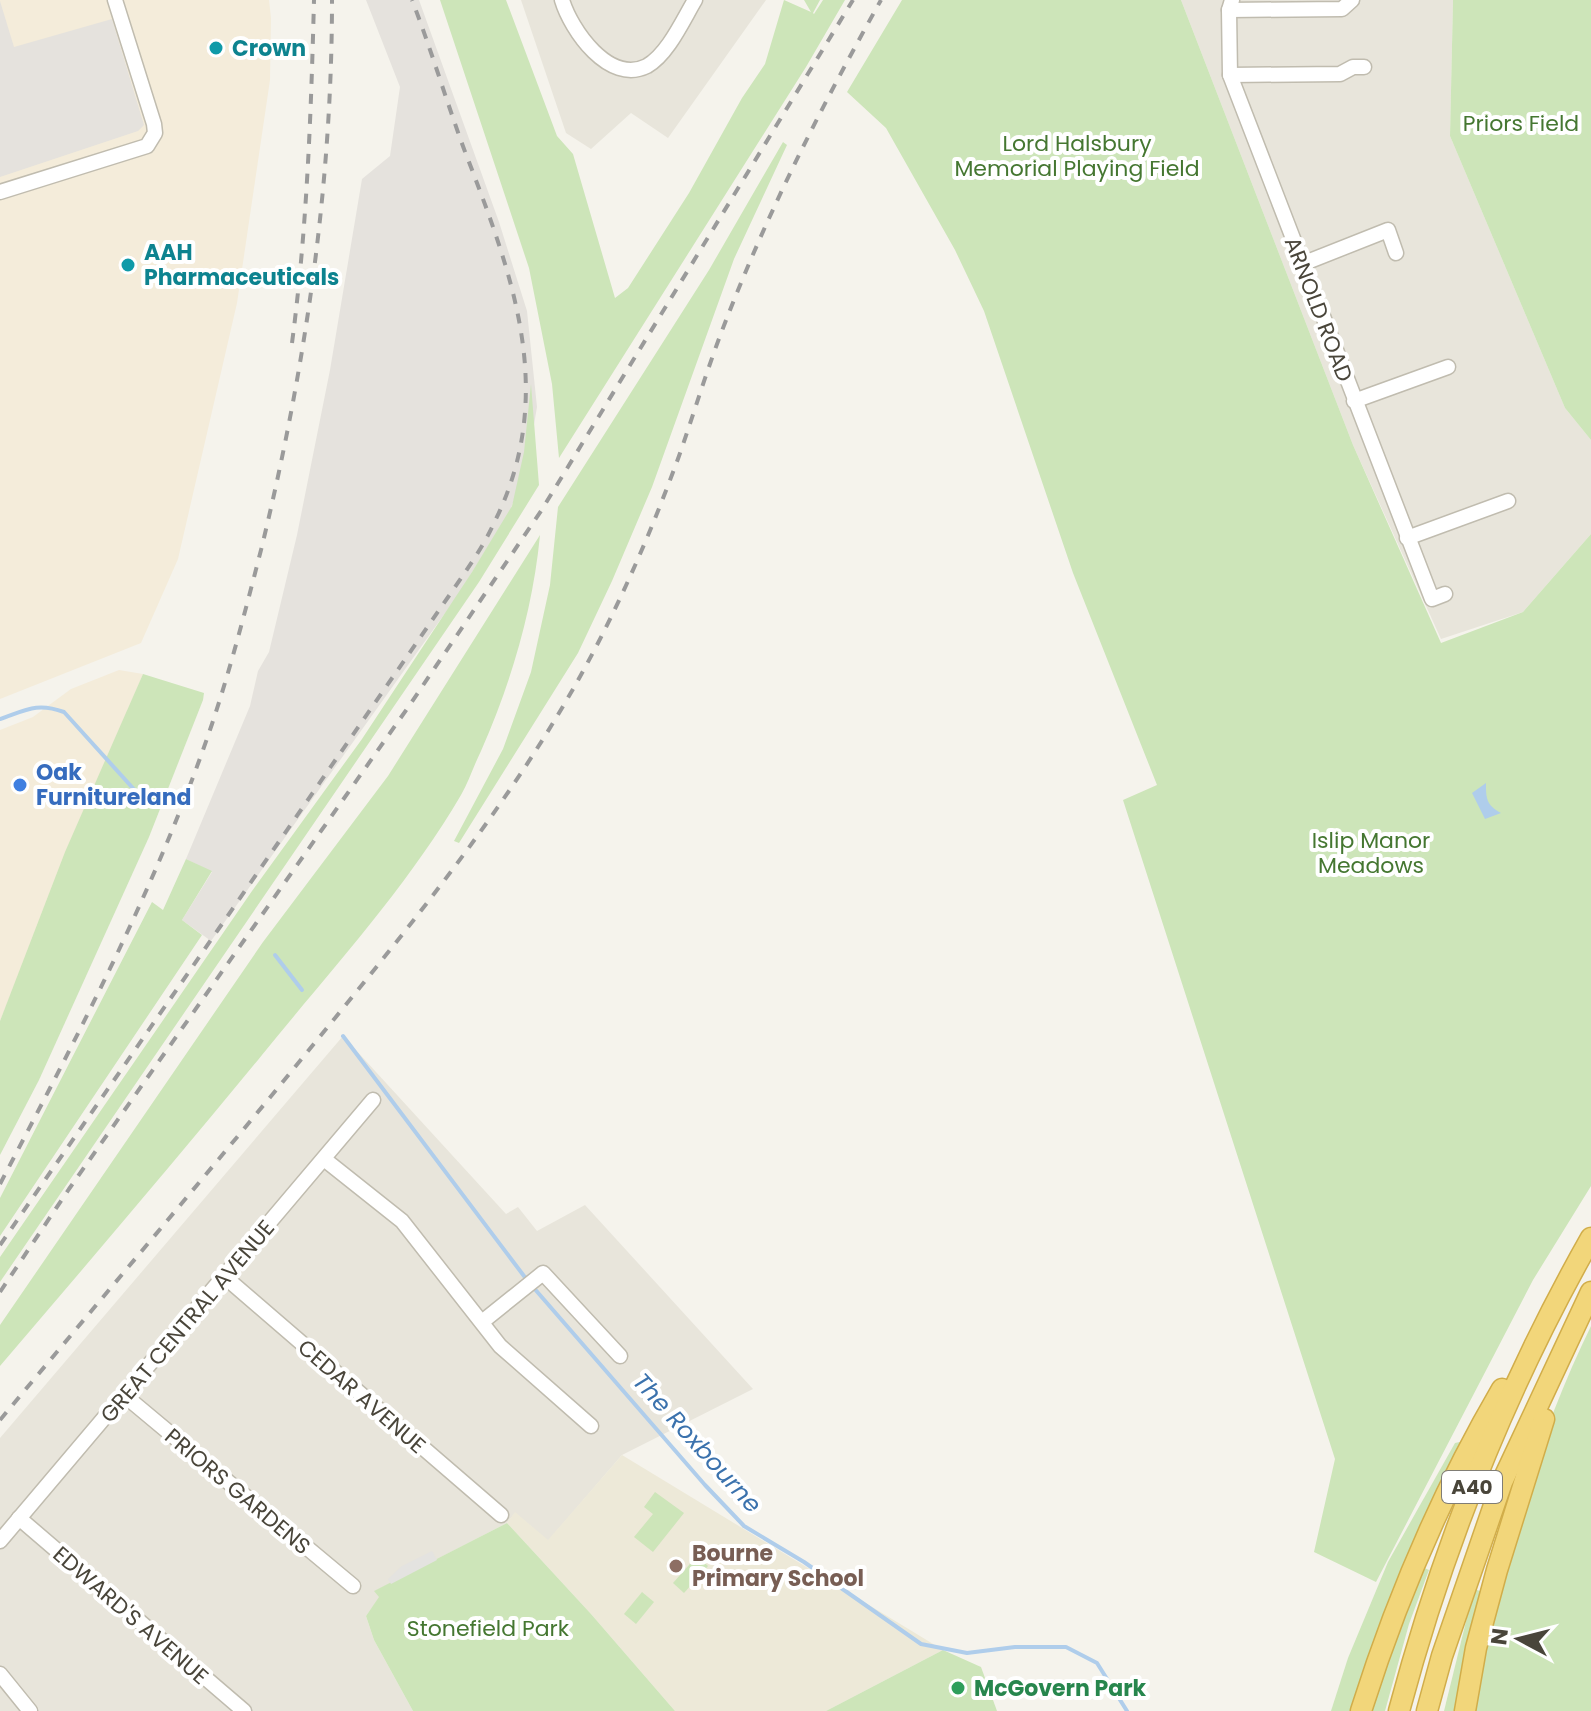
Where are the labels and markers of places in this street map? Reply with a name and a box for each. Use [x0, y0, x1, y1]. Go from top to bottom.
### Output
place label: Crown [232, 33, 306, 64]
marker: Crown [207, 39, 225, 57]
place label: AAH Pharmaceuticals [144, 237, 339, 293]
marker: AAH Pharmaceuticals [119, 256, 137, 274]
place label: Oak Furnitureland [36, 757, 192, 813]
marker: Oak Furnitureland [11, 776, 29, 794]
place label: Bourne Primary School [692, 1538, 864, 1594]
marker: Bourne Primary School [667, 1557, 685, 1575]
place label: McGovern Park [974, 1673, 1147, 1704]
marker: McGovern Park [949, 1679, 967, 1697]

